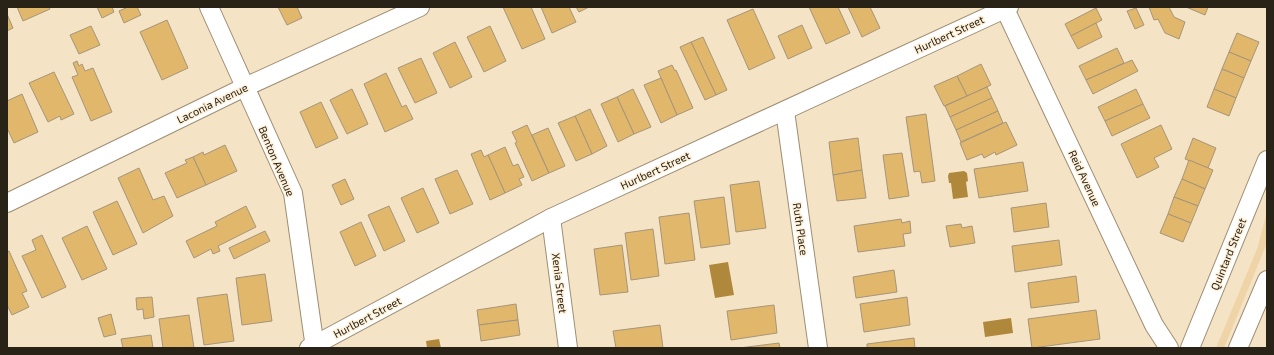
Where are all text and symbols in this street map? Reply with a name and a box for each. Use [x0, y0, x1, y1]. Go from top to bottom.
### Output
street label: Hurlbert Street [912, 12, 986, 56]
street label: Laconia Avenue [174, 80, 250, 126]
street label: Benton Avenue [256, 124, 298, 198]
street label: Hurlbert Street [618, 148, 692, 192]
street label: Reid Avenue [1066, 148, 1104, 208]
street label: Ruth Place [791, 202, 811, 256]
street label: Quintard Street [1208, 216, 1249, 292]
street label: Xenia Street [550, 252, 570, 314]
street label: Hurlbert Street [331, 294, 403, 340]

